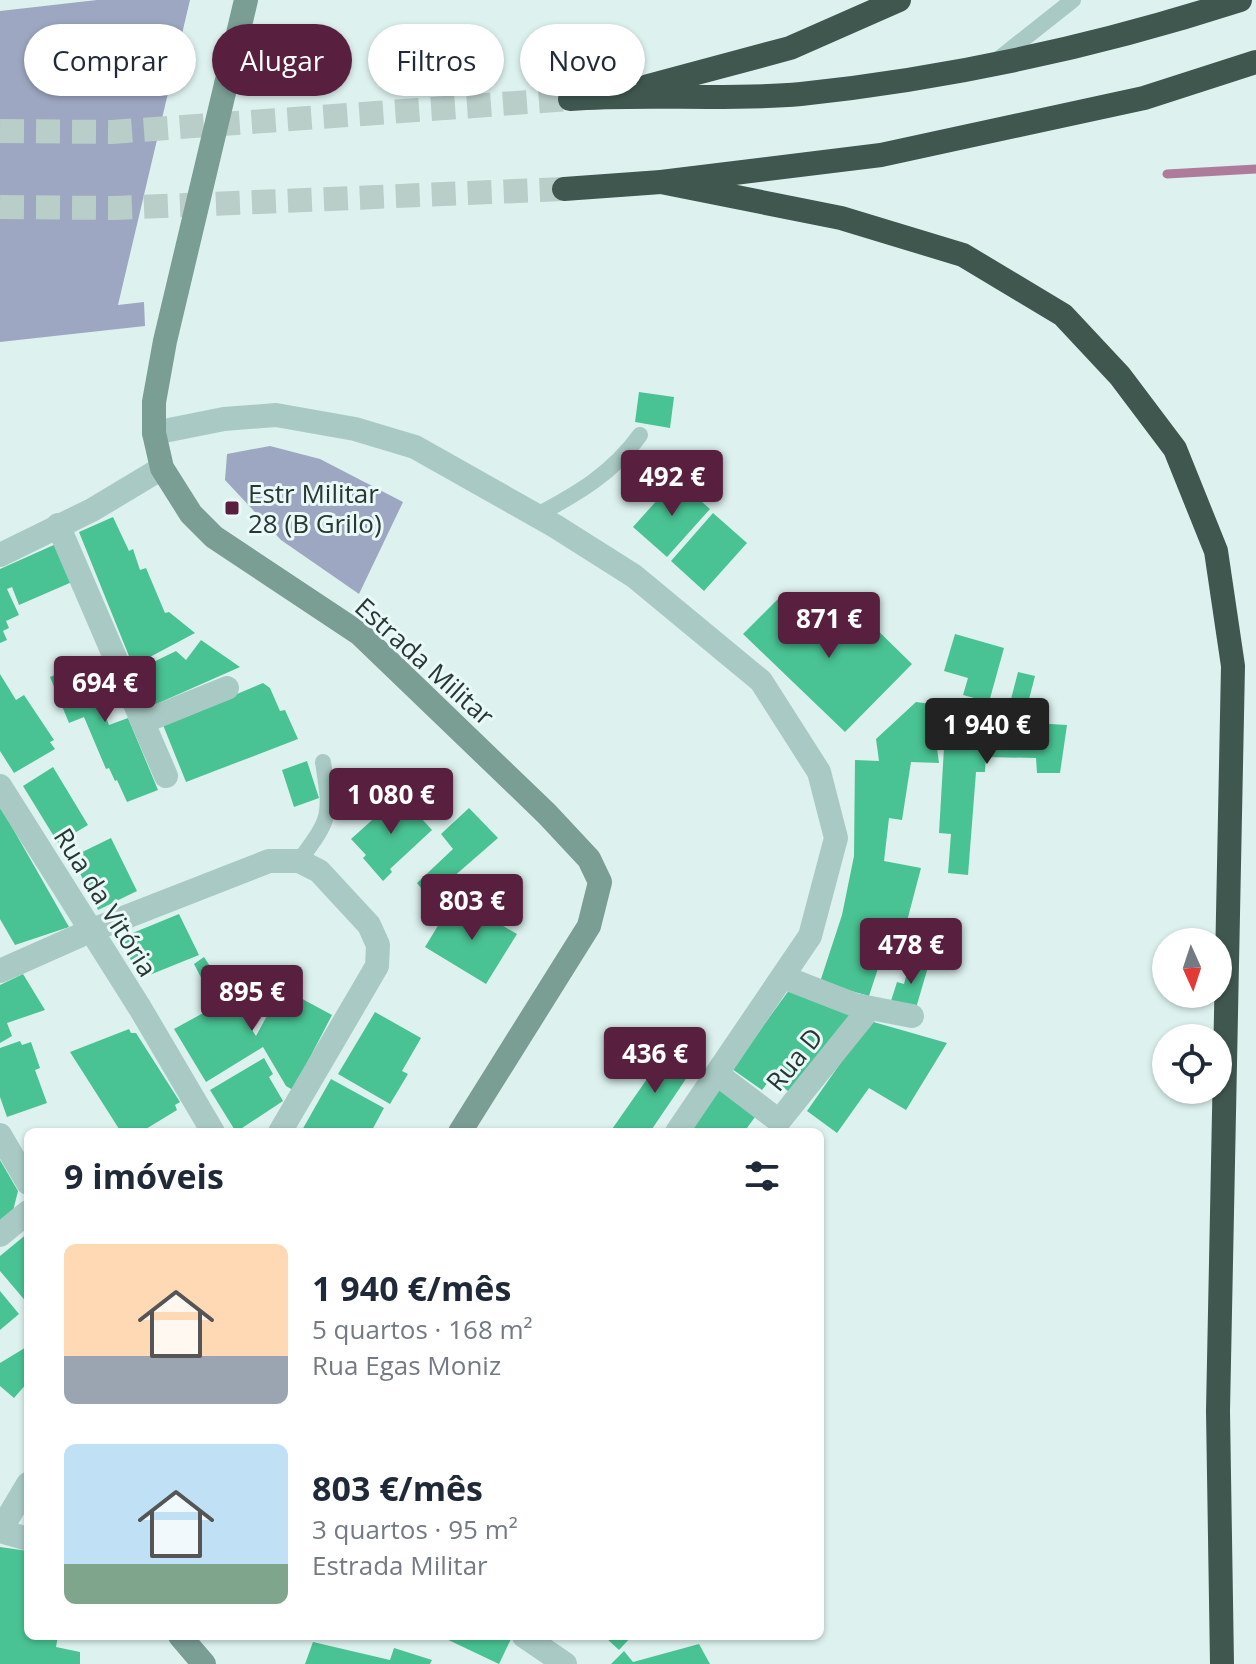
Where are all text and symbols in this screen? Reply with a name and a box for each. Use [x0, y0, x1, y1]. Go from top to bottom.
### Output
chip: Comprar [24, 24, 196, 96]
chip: Alugar [212, 24, 352, 96]
chip: Filtros [368, 24, 504, 96]
chip: Novo [520, 24, 645, 96]
pin: 492 € [616, 450, 728, 518]
text: 492 € [639, 458, 705, 494]
place label: Estr Militar 28 (B Grilo) [248, 475, 382, 541]
marker: Estr Militar 28 (B Grilo) [223, 499, 241, 517]
street label: Estrada Militar [348, 589, 503, 733]
pin: 871 € [773, 592, 885, 660]
text: 871 € [796, 600, 862, 636]
pin: 694 € [49, 656, 161, 724]
text: 694 € [72, 664, 138, 700]
pin: 1 940 € [913, 698, 1061, 766]
text: 1 940 € [943, 706, 1031, 742]
pin: 1 080 € [317, 768, 465, 836]
text: 1 080 € [347, 776, 435, 812]
street label: Rua da Vitória [46, 821, 166, 983]
pin: 803 € [416, 874, 528, 942]
text: 803 € [439, 882, 505, 918]
pin: 478 € [855, 918, 967, 986]
text: 478 € [878, 926, 944, 962]
north arrow [1152, 928, 1232, 1008]
map controls [1152, 928, 1232, 1104]
pin: 895 € [196, 965, 308, 1033]
text: 895 € [219, 973, 285, 1009]
street label: Rua D [757, 1020, 831, 1098]
button: locate [1152, 1024, 1232, 1104]
pin: 436 € [599, 1027, 711, 1095]
text: 436 € [622, 1035, 688, 1071]
text: 9 imóveis [64, 1153, 224, 1199]
icon: filters [740, 1154, 784, 1198]
text: 1 940 €/mês [312, 1265, 511, 1311]
icon: home [128, 1276, 224, 1372]
text: 5 quartos · 168 m² [312, 1311, 533, 1347]
text: Rua Egas Moniz [312, 1347, 501, 1383]
text: 803 €/mês [312, 1465, 483, 1511]
icon: home [128, 1476, 224, 1572]
text: 3 quartos · 95 m² [312, 1511, 518, 1547]
text: Estrada Militar [312, 1547, 488, 1583]

